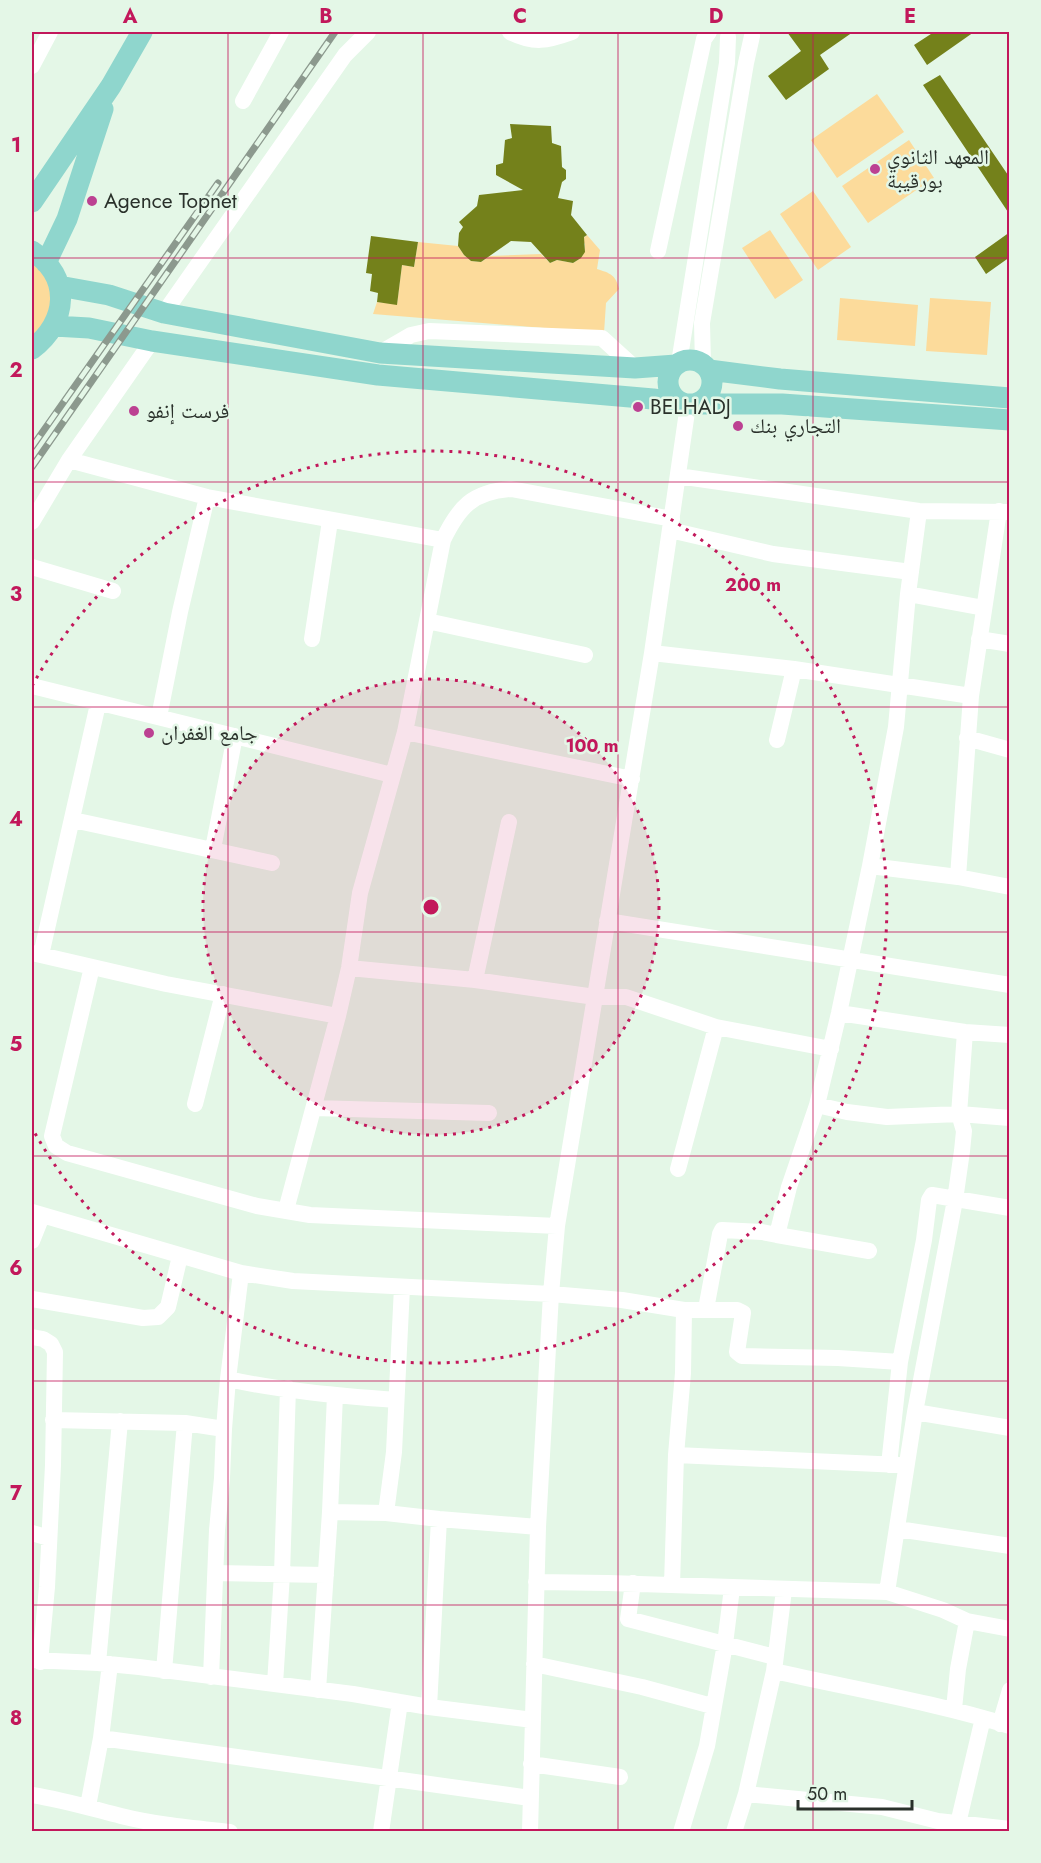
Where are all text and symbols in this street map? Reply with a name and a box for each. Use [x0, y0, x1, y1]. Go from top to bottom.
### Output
text: A [122, 2, 138, 31]
text: B [319, 2, 333, 31]
text: C [513, 2, 527, 31]
text: D [709, 2, 723, 31]
text: E [904, 2, 916, 31]
text: 1 [11, 131, 21, 160]
place label: المعهد الثانوي بورقيبة [887, 142, 989, 196]
marker: المعهد الثانوي بورقيبة [868, 162, 882, 176]
place label: Agence Topnet [104, 186, 237, 216]
marker: Agence Topnet [85, 194, 99, 208]
text: 2 [9, 356, 23, 385]
place label: BELHADJ [650, 392, 731, 422]
place label: فرست إنفو [146, 396, 229, 426]
marker: BELHADJ [631, 400, 645, 414]
marker: فرست إنفو [127, 404, 141, 418]
place label: التجاري بنك [750, 411, 841, 442]
marker: التجاري بنك [731, 419, 745, 433]
text: 200 m [725, 572, 781, 598]
text: 3 [10, 580, 22, 609]
place label: جامع الغفران [161, 718, 258, 748]
marker: جامع الغفران [142, 726, 156, 740]
text: 100 m [565, 733, 619, 759]
text: 4 [9, 805, 23, 834]
centre of rings [421, 897, 441, 917]
text: 5 [10, 1030, 23, 1059]
text: 6 [9, 1254, 23, 1283]
text: 7 [10, 1479, 23, 1508]
text: 8 [10, 1704, 22, 1733]
scale bar [798, 1773, 912, 1811]
text: 50 m [807, 1781, 847, 1807]

